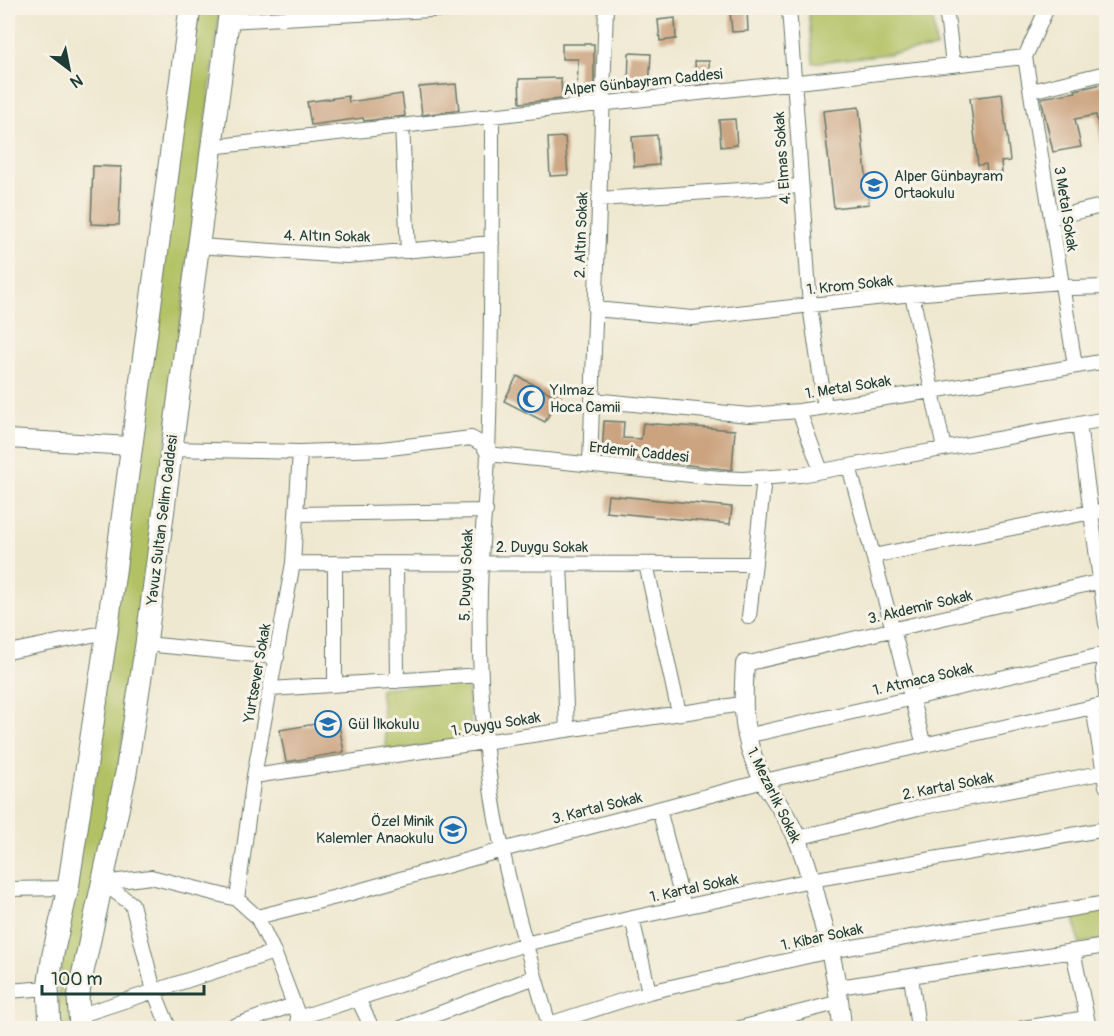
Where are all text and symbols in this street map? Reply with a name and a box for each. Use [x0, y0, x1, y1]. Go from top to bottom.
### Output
north arrow [39, 39, 99, 99]
street label: Alper Günbayram Caddesi [562, 65, 724, 100]
text: N [66, 70, 86, 92]
street label: 4. Elmas Sokak [770, 110, 795, 205]
street label: 3 Metal Sokak [1049, 165, 1082, 254]
place label: Alper Günbayram Ortaokulu [894, 167, 1003, 203]
school or university icon: Alper Günbayram Ortaokulu [859, 170, 889, 200]
street label: 2. Altın Sokak [570, 191, 593, 278]
street label: 4. Altın Sokak [284, 226, 371, 247]
street label: 1. Krom Sokak [806, 271, 895, 299]
street label: 1. Metal Sokak [804, 371, 893, 404]
place label: Yılmaz Hoca Camii [549, 381, 621, 417]
mosque icon: Yılmaz Hoca Camii [516, 384, 546, 414]
street label: Yavuz Sultan Selim Caddesi [143, 434, 182, 607]
street label: Erdemir Caddesi [588, 438, 690, 467]
street label: 5. Duygu Sokak [455, 528, 478, 622]
street label: 2. Duygu Sokak [496, 538, 589, 557]
street label: 3. Akdemir Sokak [866, 586, 975, 629]
street label: Yurtsever Sokak [239, 621, 276, 725]
street label: 1. Atmaca Sokak [871, 659, 976, 700]
street label: 1. Duygu Sokak [450, 708, 543, 741]
school or university icon: Gül İlkokulu [313, 709, 343, 739]
place label: Gül İlkokulu [348, 715, 420, 734]
street label: 1. Mezarlık Sokak [742, 744, 805, 847]
street label: 2. Kartal Sokak [901, 768, 996, 805]
street label: 3. Kartal Sokak [550, 788, 645, 829]
place label: Özel Minik Kalemler Anaokulu [316, 812, 435, 848]
school or university icon: Özel Minik Kalemler Anaokulu [438, 815, 468, 845]
street label: 1. Kartal Sokak [648, 870, 741, 907]
street label: 1. Kibar Sokak [779, 919, 866, 955]
scale bar [42, 958, 204, 996]
text: 100 m [51, 968, 103, 991]

